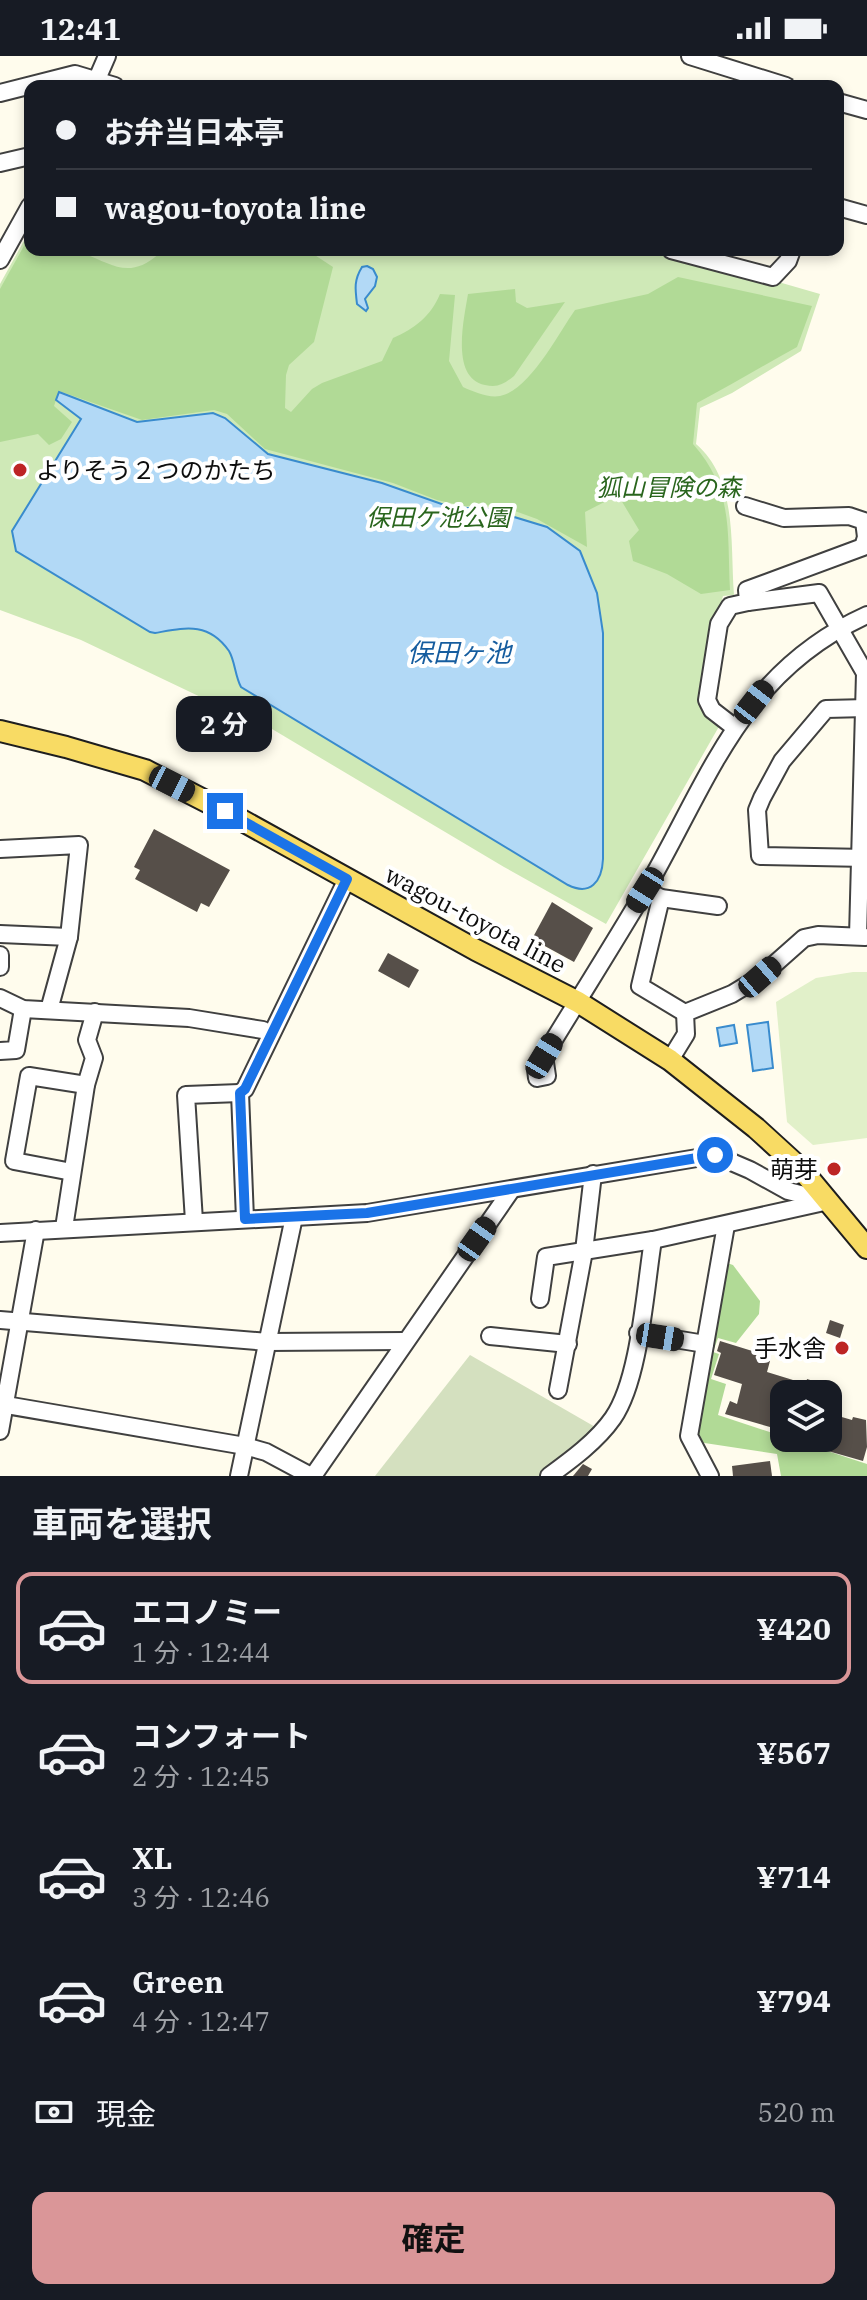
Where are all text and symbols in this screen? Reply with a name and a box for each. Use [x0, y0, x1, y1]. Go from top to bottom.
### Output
text: 12:41 [40, 9, 121, 48]
text: お弁当日本亭 [104, 112, 284, 151]
text: wagou-toyota line [104, 188, 366, 227]
place label: よりそう２つのかたち [36, 454, 276, 486]
marker: よりそう２つのかたち [11, 461, 29, 479]
park label: 狐山冒険の森 [597, 471, 743, 503]
park label: 保田ケ池公園 [366, 501, 513, 533]
water label: 保田ヶ池 [407, 635, 514, 669]
car [730, 676, 778, 728]
callout: 2 分 [177, 695, 273, 751]
text: 2 分 [200, 707, 248, 741]
car [145, 762, 199, 806]
route end [207, 793, 243, 829]
street label: wagou-toyota line [380, 858, 572, 980]
car [622, 863, 668, 917]
car [734, 952, 786, 1002]
car [521, 1029, 567, 1083]
route start [697, 1137, 733, 1173]
place label: 萌芽 [770, 1153, 818, 1185]
marker: 萌芽 [825, 1160, 843, 1178]
car [453, 1212, 501, 1266]
car [634, 1321, 686, 1353]
place label: 手水舎 [754, 1332, 826, 1364]
marker: 手水舎 [833, 1339, 851, 1357]
map controls [770, 1380, 842, 1452]
button: layers [770, 1380, 842, 1452]
text: 車両を選択 [32, 1500, 212, 1547]
icon: car [36, 1592, 108, 1664]
text: エコノミー [132, 1592, 282, 1631]
text: ¥420 [757, 1609, 831, 1648]
text: 1 分 · 12:44 [132, 1635, 270, 1669]
icon: car [36, 1716, 108, 1788]
text: コンフォート [132, 1716, 311, 1755]
text: ¥567 [757, 1733, 831, 1772]
text: 2 分 · 12:45 [132, 1759, 270, 1793]
text: XL [132, 1838, 172, 1877]
icon: car [36, 1840, 108, 1912]
text: ¥714 [757, 1857, 831, 1896]
text: 3 分 · 12:46 [132, 1880, 270, 1914]
text: Green [132, 1962, 224, 2001]
icon: car [36, 1964, 108, 2036]
text: ¥794 [757, 1981, 831, 2020]
text: 4 分 · 12:47 [132, 2004, 270, 2038]
icon: cash [32, 2090, 76, 2134]
text: 現金 [96, 2094, 156, 2133]
text: 520 m [757, 2095, 835, 2129]
button: 確定 [32, 2192, 835, 2284]

